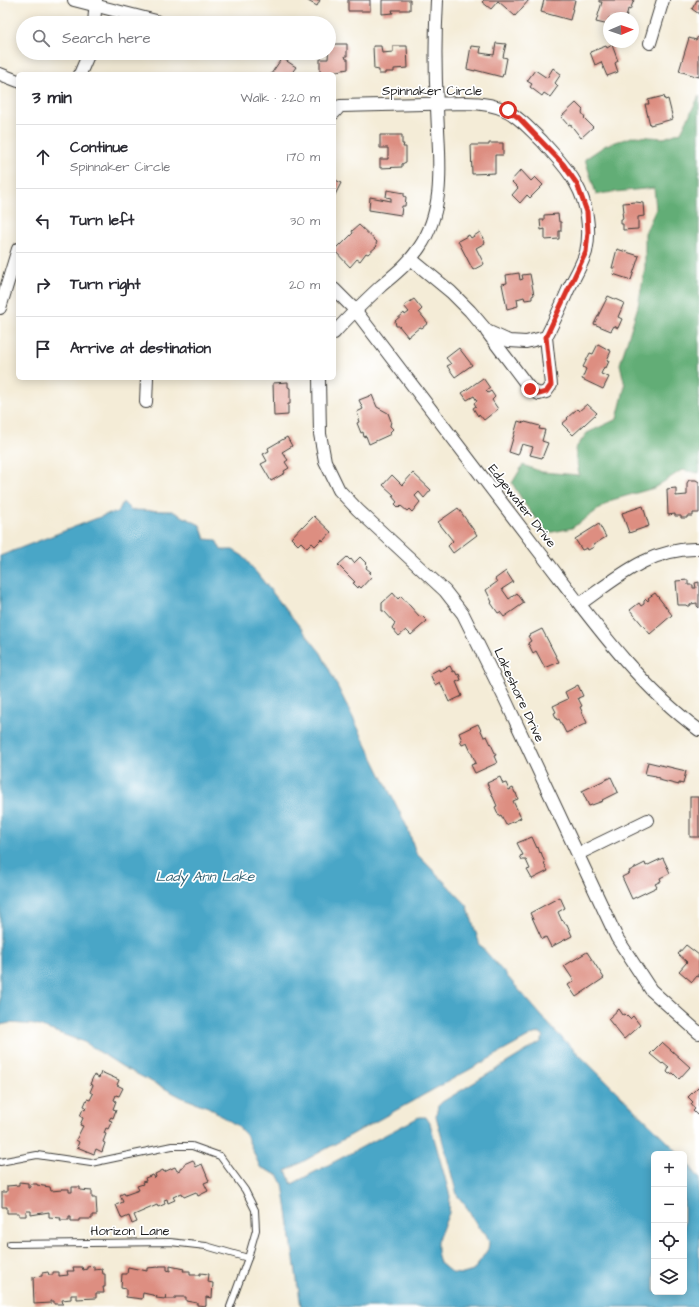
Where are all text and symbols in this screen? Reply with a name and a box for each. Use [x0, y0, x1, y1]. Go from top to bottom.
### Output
north arrow [603, 12, 639, 48]
search box [16, 16, 336, 60]
icon: search [30, 27, 52, 49]
text: Search here [62, 28, 151, 49]
street label: Spinnaker Circle [382, 82, 482, 100]
text: 3 min [32, 86, 72, 110]
text: Walk · 220 m [240, 89, 320, 107]
route start [499, 101, 517, 119]
text: Continue [70, 137, 128, 158]
icon: ahead [32, 146, 54, 168]
text: 170 m [287, 148, 320, 166]
text: Spinnaker Circle [70, 158, 170, 176]
icon: left [32, 210, 54, 232]
text: Turn left [70, 210, 134, 231]
text: 30 m [290, 212, 320, 230]
icon: right [32, 274, 54, 296]
text: Turn right [70, 274, 141, 295]
text: 20 m [289, 276, 320, 294]
icon: arrive [32, 338, 54, 360]
text: Arrive at destination [70, 338, 211, 359]
route end [521, 380, 539, 398]
street label: Edgewater Drive [483, 461, 560, 552]
street label: Lakeshore Drive [489, 645, 549, 745]
water label: Lady Ann Lake [156, 867, 256, 887]
map controls [651, 1151, 687, 1295]
button: + [651, 1151, 687, 1187]
button: − [651, 1187, 687, 1223]
street label: Horizon Lane [91, 1222, 169, 1240]
button: locate [651, 1223, 687, 1259]
button: layers [651, 1259, 687, 1295]

